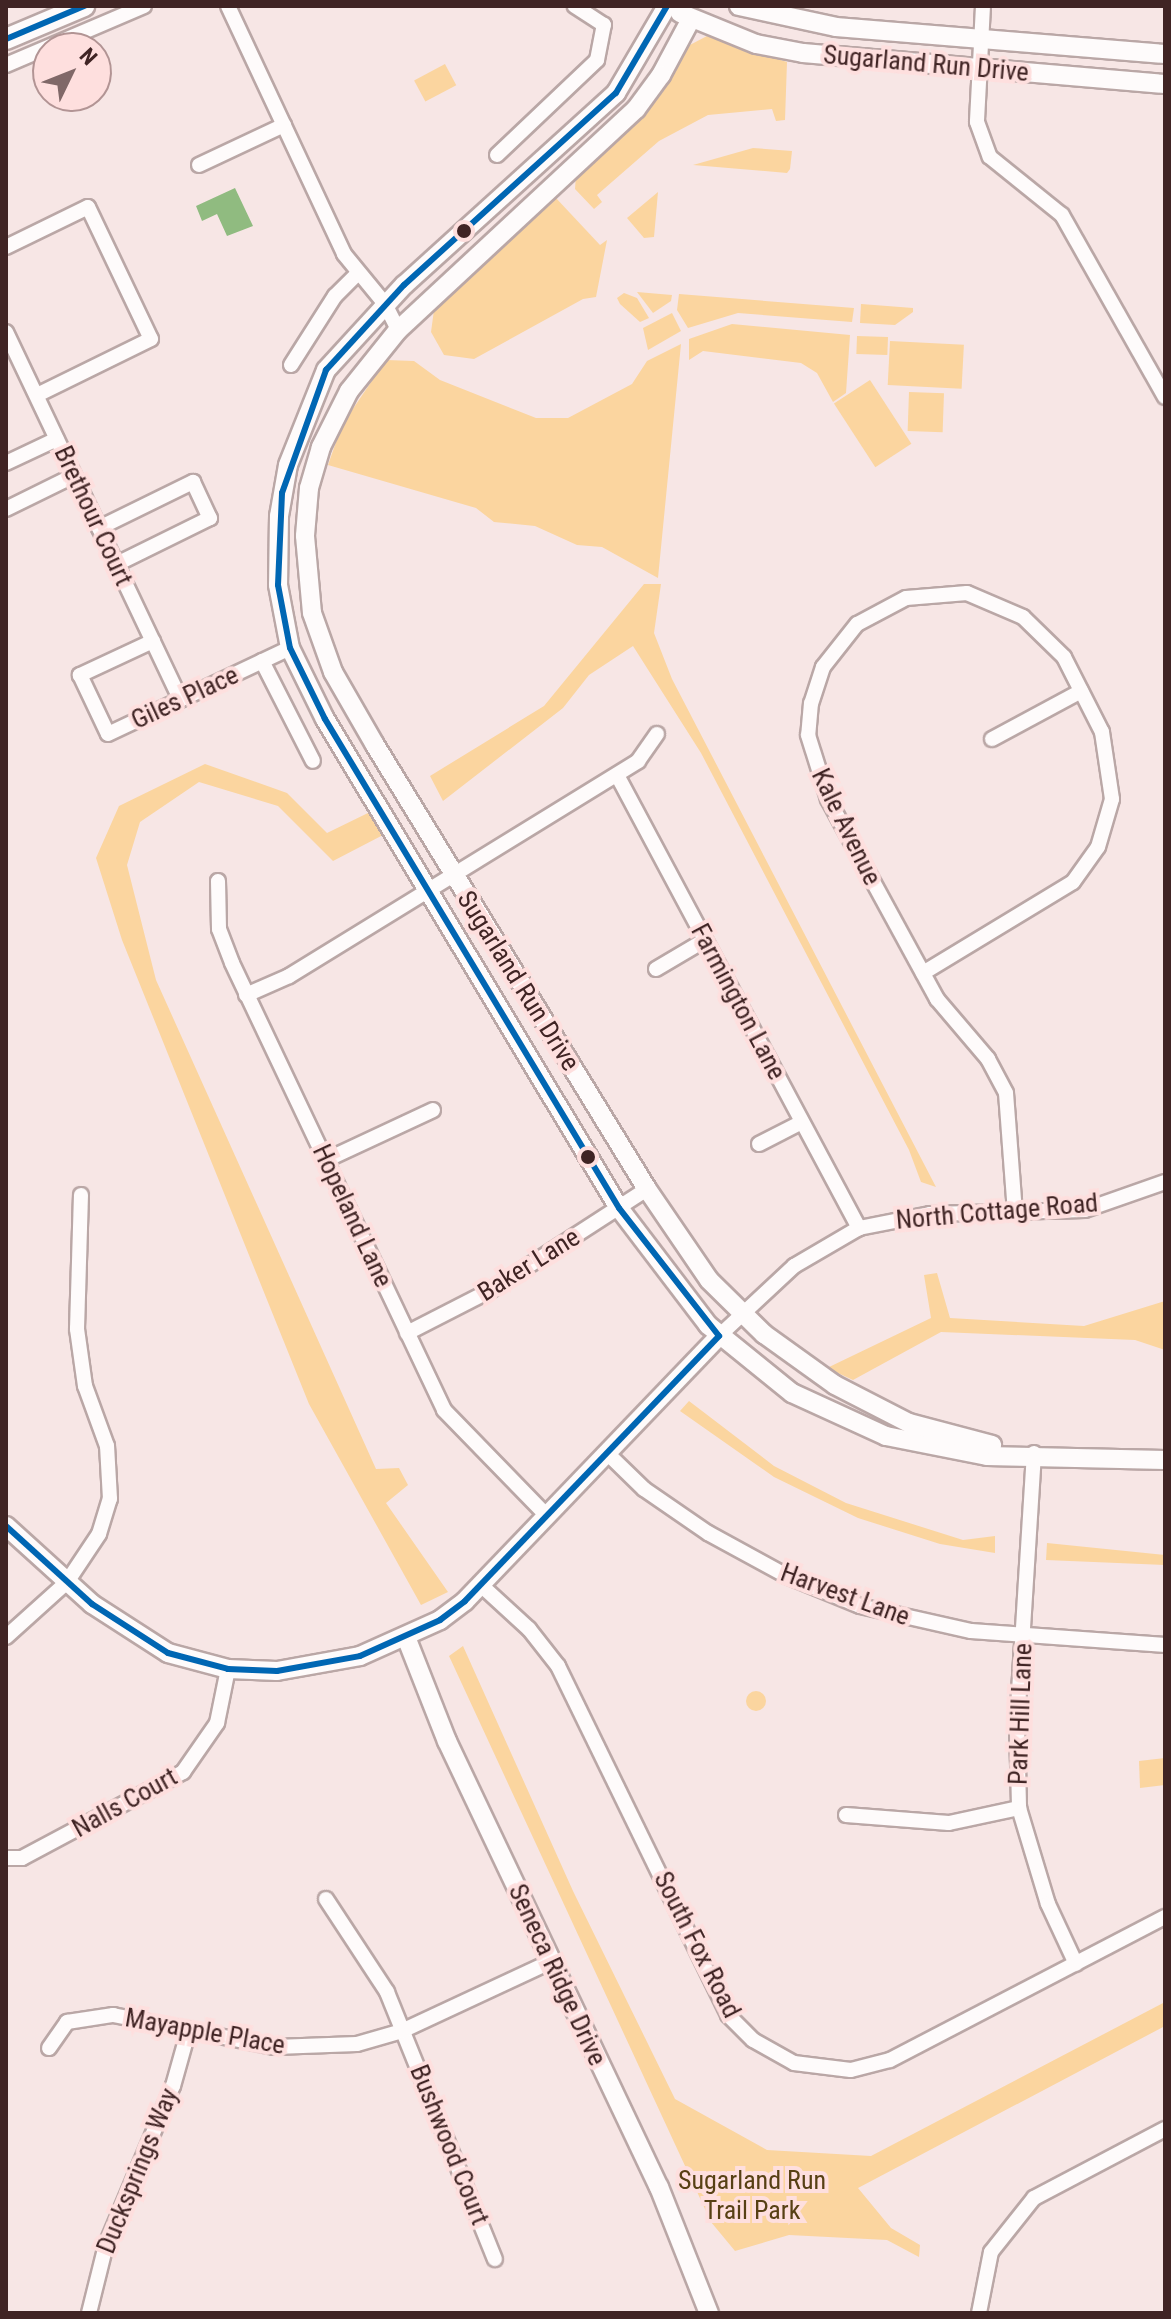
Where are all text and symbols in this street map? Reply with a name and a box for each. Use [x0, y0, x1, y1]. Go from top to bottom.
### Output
north arrow [32, 32, 112, 112]
street label: Sugarland Run Drive [822, 39, 1030, 89]
text: N [75, 43, 102, 70]
unlabelled marker [456, 223, 472, 239]
street label: Brethour Court [47, 441, 139, 591]
street label: Giles Place [127, 660, 243, 736]
street label: Kale Avenue [804, 764, 888, 890]
street label: Sugarland Run Drive [450, 885, 586, 1077]
street label: Farmington Lane [684, 919, 792, 1085]
street label: Hopeland Lane [305, 1140, 399, 1292]
unlabelled marker [580, 1149, 596, 1165]
street label: North Cottage Road [895, 1188, 1099, 1236]
street label: Baker Lane [472, 1222, 586, 1308]
street label: Harvest Lane [776, 1557, 914, 1633]
street label: Park Hill Lane [1003, 1643, 1039, 1785]
street label: Nalls Court [67, 1761, 183, 1845]
street label: South Fox Road [647, 1867, 747, 2023]
street label: Seneca Ridge Drive [501, 1879, 613, 2071]
street label: Mayapple Place [123, 2003, 287, 2061]
street label: Bushwood Court [403, 2061, 495, 2229]
street label: Ducksprings Way [91, 2084, 185, 2258]
park label: Sugarland Run Trail Park [678, 2165, 826, 2226]

